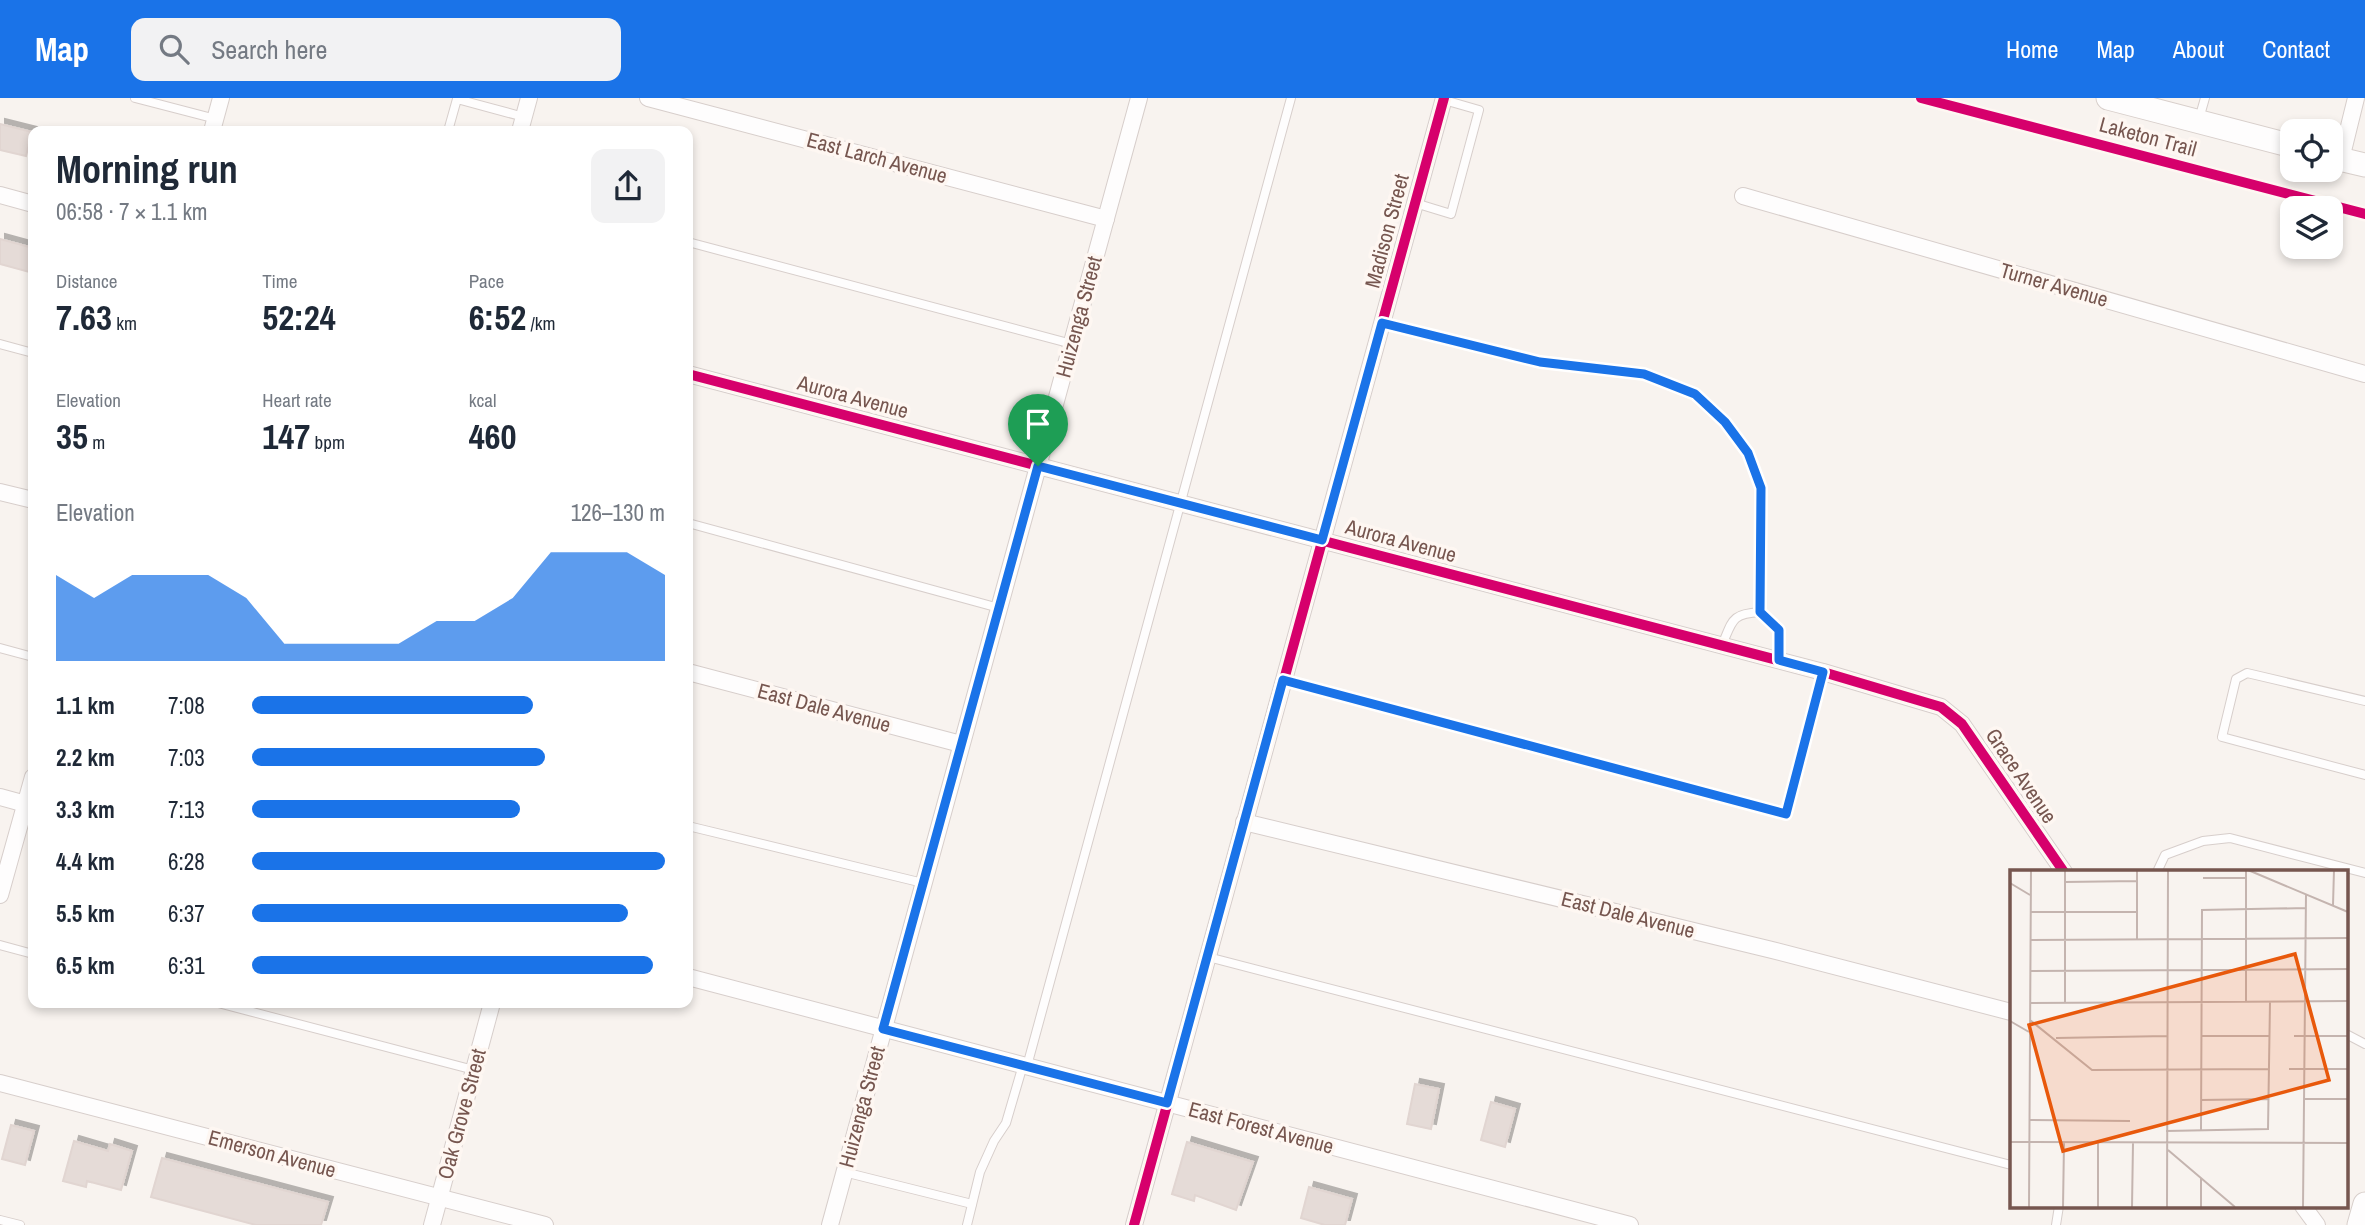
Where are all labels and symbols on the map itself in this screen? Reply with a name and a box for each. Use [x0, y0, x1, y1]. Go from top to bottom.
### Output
street label: Laketon Trail [2096, 110, 2200, 163]
street label: East Larch Avenue [804, 125, 951, 190]
street label: Madison Street [1357, 171, 1416, 291]
street label: Huizenga Street [1048, 253, 1109, 381]
street label: Turner Avenue [1997, 255, 2112, 314]
street label: Aurora Avenue [794, 368, 912, 425]
pin [1008, 394, 1068, 466]
street label: Aurora Avenue [1342, 512, 1460, 569]
street label: East Dale Avenue [754, 676, 894, 739]
street label: Grace Avenue [1979, 722, 2064, 829]
inset map [2010, 870, 2348, 1208]
street label: East Dale Avenue [1558, 884, 1698, 945]
street label: Huizenga Street [831, 1043, 892, 1171]
street label: Oak Grove Street [430, 1045, 493, 1182]
street label: East Forest Avenue [1185, 1094, 1337, 1161]
street label: Emerson Avenue [205, 1123, 339, 1184]

